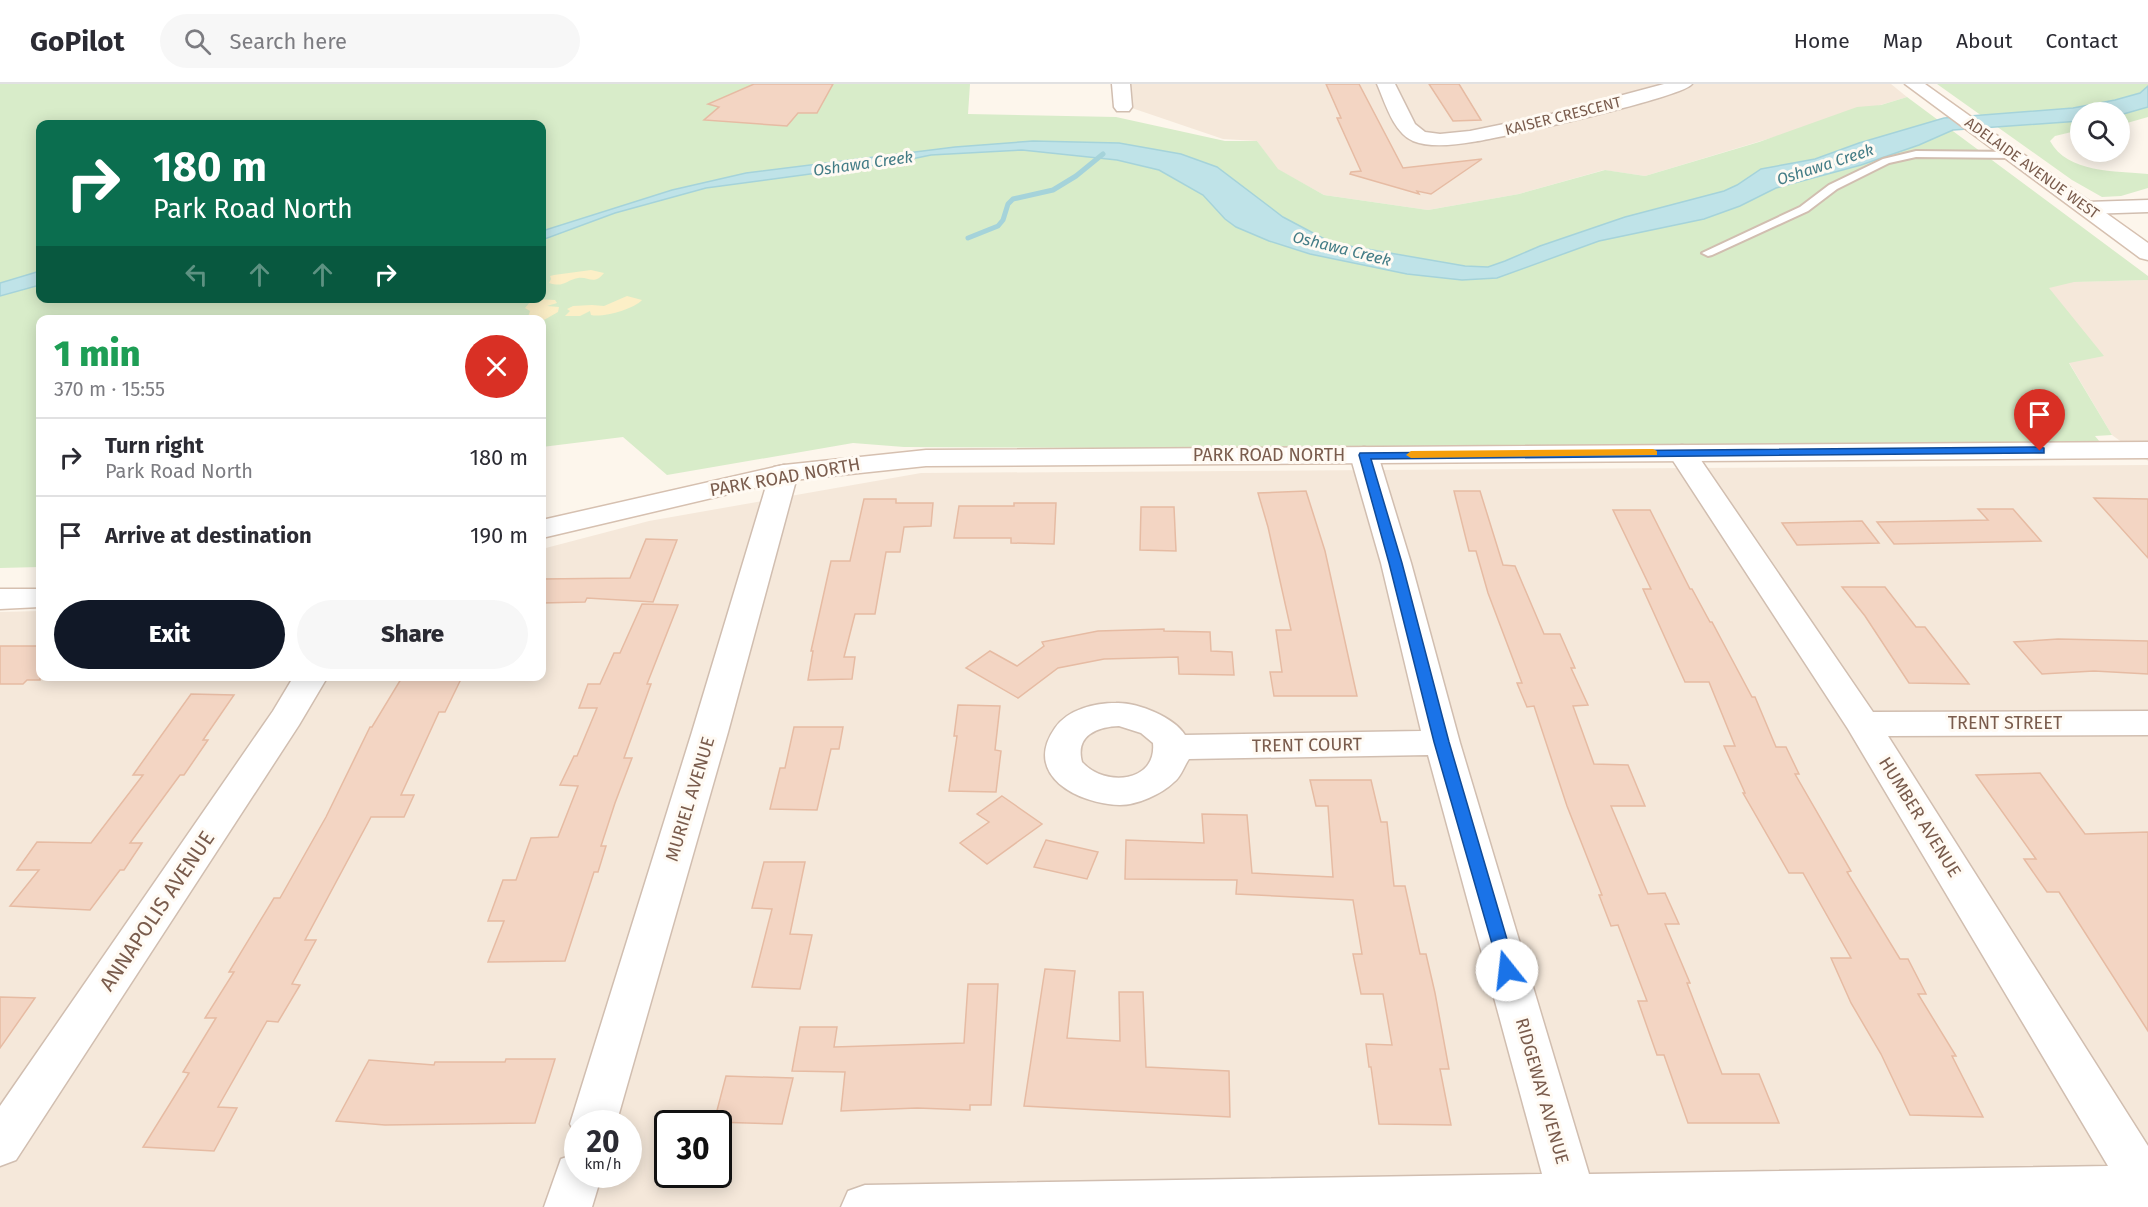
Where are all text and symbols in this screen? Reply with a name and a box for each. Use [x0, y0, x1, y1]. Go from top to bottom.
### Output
search box [160, 14, 580, 68]
text: GoPilot [30, 25, 124, 58]
icon: search [181, 25, 214, 58]
text: Search here [229, 28, 347, 55]
text: Home [1794, 28, 1850, 54]
text: Map [1883, 28, 1923, 54]
text: About [1956, 28, 2013, 54]
text: Contact [2046, 28, 2118, 54]
street label: KAISER CRESCENT [1503, 93, 1623, 139]
map controls [2070, 102, 2130, 162]
button: search [2070, 102, 2130, 162]
street label: ADELAIDE AVENUE WEST [1961, 113, 2103, 223]
water label: Oshawa Creek [1774, 140, 1876, 189]
text: 180 m [153, 142, 267, 192]
icon: right [54, 144, 132, 222]
water label: Oshawa Creek [812, 147, 915, 180]
text: Park Road North [153, 193, 353, 225]
water label: Oshawa Creek [1291, 227, 1393, 270]
icon: left [180, 258, 213, 291]
icon: ahead [243, 258, 276, 291]
icon: ahead [306, 258, 339, 291]
icon: right [369, 258, 402, 291]
text: 1 min [54, 332, 140, 376]
button: close [465, 335, 528, 398]
text: 370 m · 15:55 [54, 377, 165, 401]
pin [2014, 389, 2065, 451]
icon: arrive [2023, 398, 2056, 431]
text: Turn right [105, 432, 204, 459]
icon: right [54, 441, 87, 474]
text: 180 m [469, 444, 528, 471]
street label: PARK ROAD NORTH [1193, 444, 1345, 466]
street label: PARK ROAD NORTH [708, 453, 862, 501]
text: Park Road North [105, 459, 253, 483]
icon: arrive [54, 519, 87, 552]
text: Arrive at destination [105, 522, 312, 549]
text: 190 m [470, 522, 528, 549]
button: Exit [54, 600, 285, 669]
button: Share [297, 600, 528, 669]
street label: TRENT STREET [1948, 712, 2063, 734]
street label: TRENT COURT [1252, 733, 1363, 757]
street label: MURIEL AVENUE [661, 734, 719, 864]
street label: HUMBER AVENUE [1874, 753, 1966, 881]
street label: ANNAPOLIS AVENUE [94, 826, 220, 996]
position arrow [1475, 938, 1539, 1002]
street label: RIDGEWAY AVENUE [1511, 1015, 1573, 1167]
speed limit sign: 30 [654, 1110, 732, 1188]
text: 20 [586, 1124, 620, 1160]
text: km/h [584, 1155, 622, 1173]

